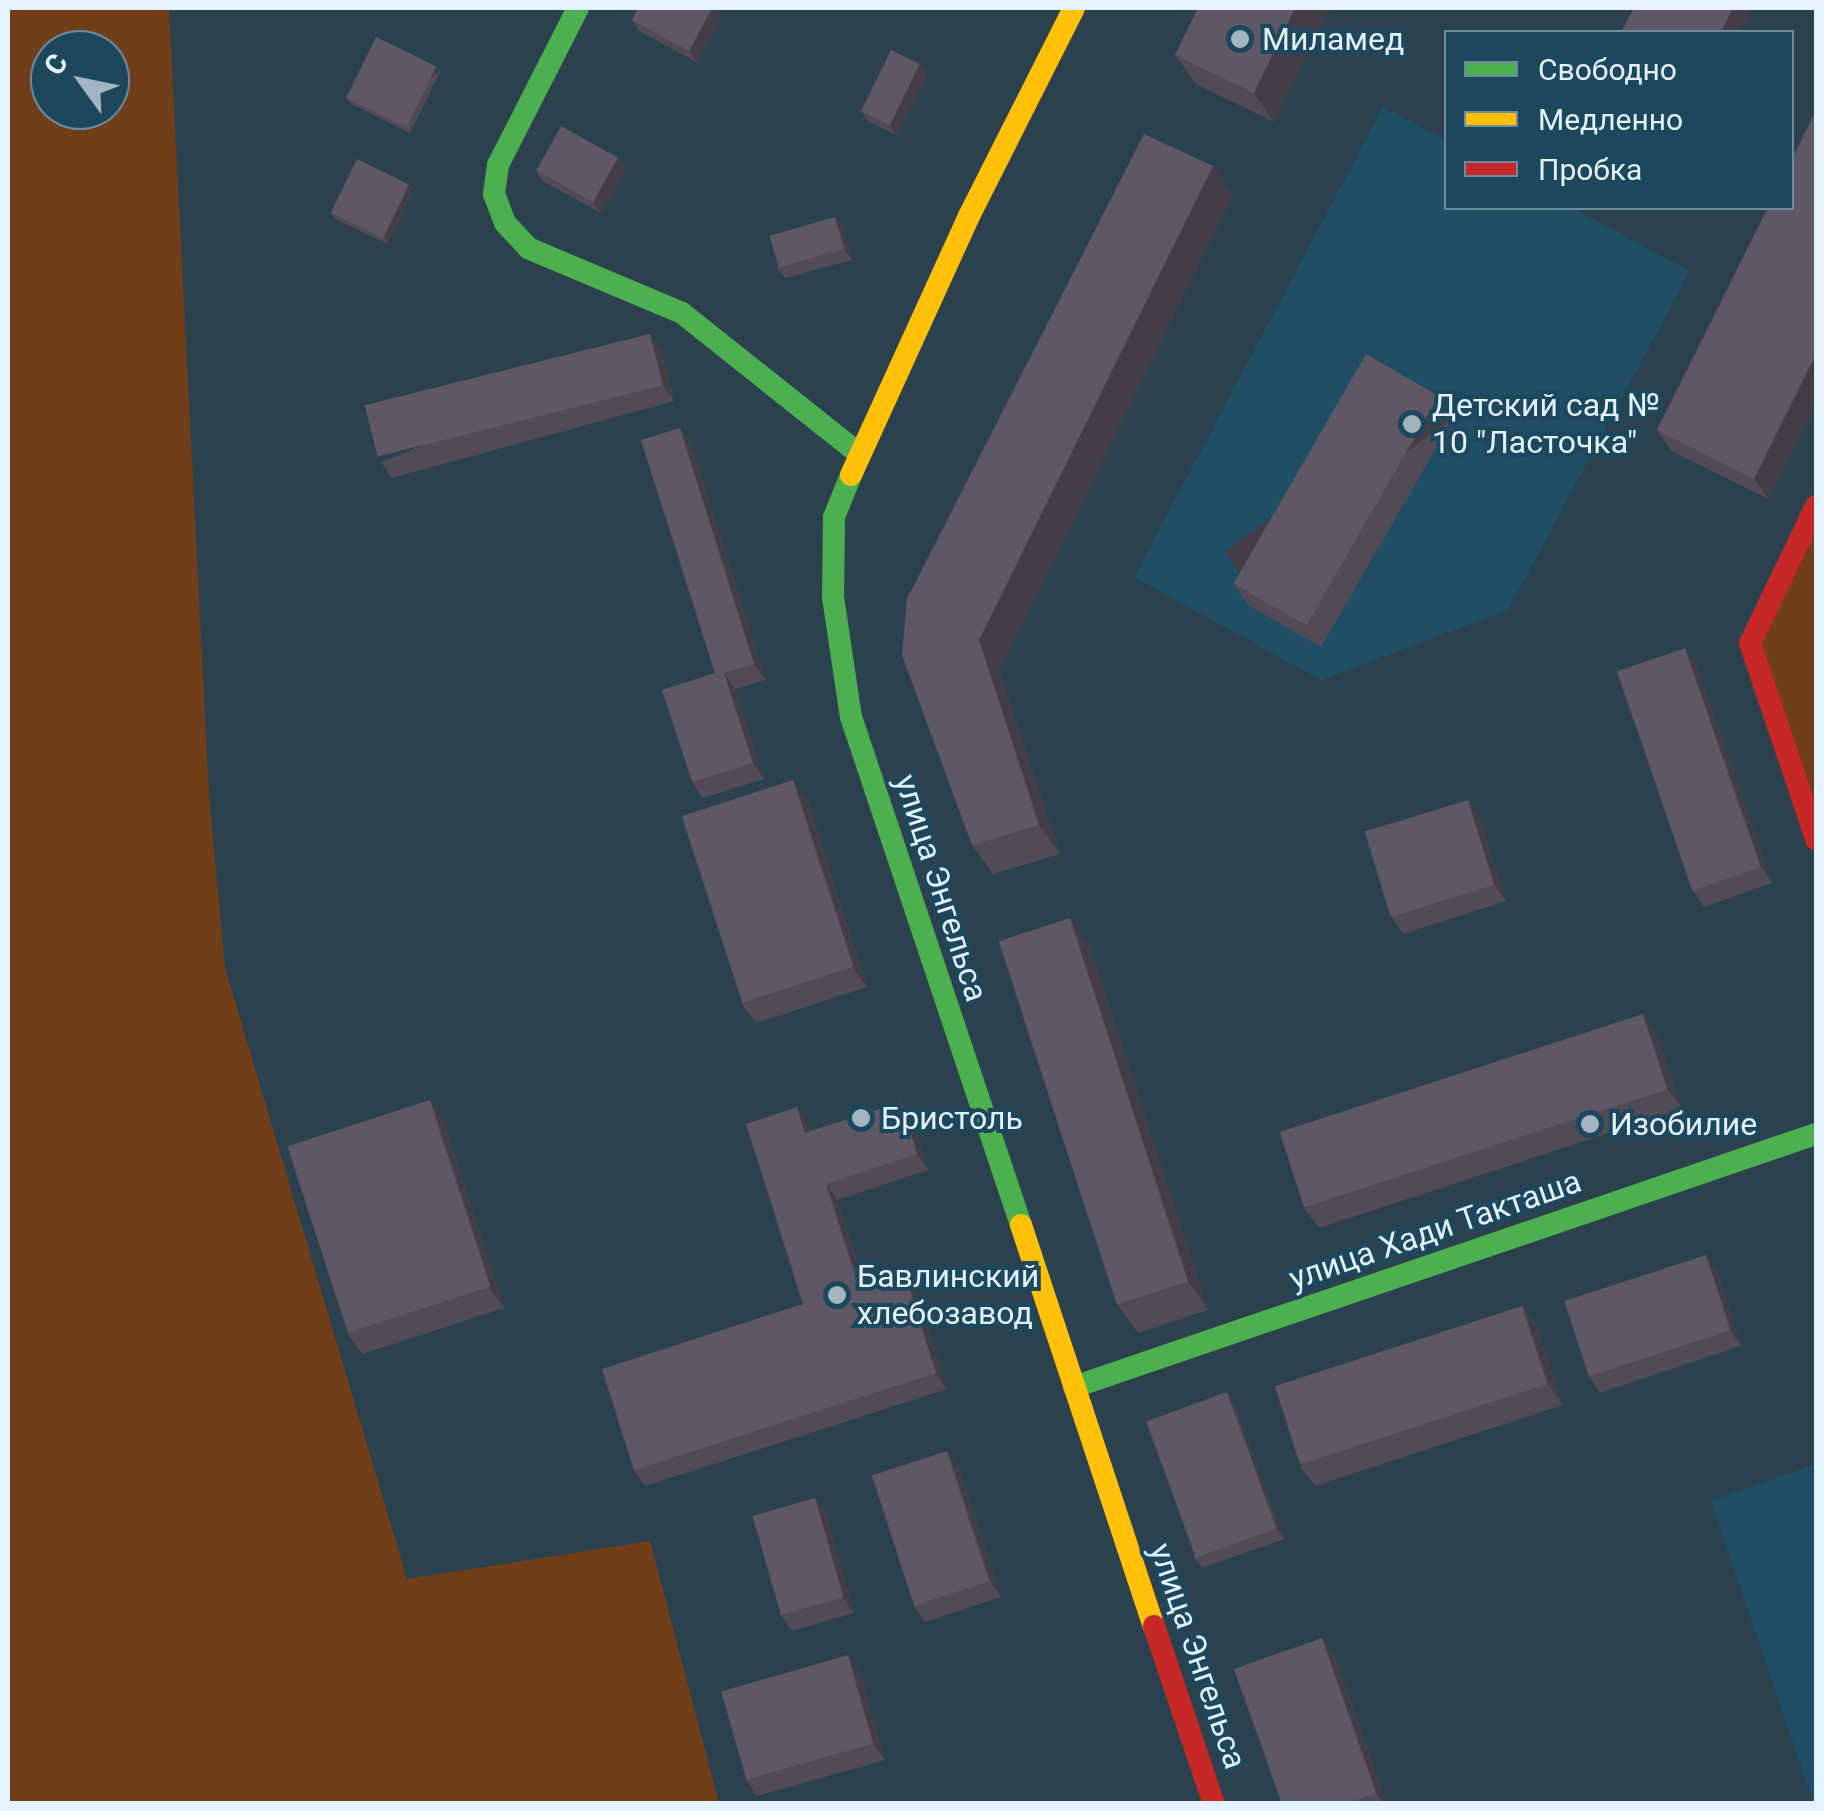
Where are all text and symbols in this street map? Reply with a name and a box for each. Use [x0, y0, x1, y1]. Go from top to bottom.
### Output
place label: Миламед [1262, 20, 1404, 58]
marker: Миламед [1227, 26, 1253, 52]
north arrow [30, 30, 130, 130]
legend [1444, 30, 1794, 210]
text: С [37, 48, 75, 81]
text: Свободно [1538, 52, 1677, 87]
text: Медленно [1538, 102, 1683, 137]
text: Пробка [1538, 152, 1642, 187]
place label: Детский сад № 10 "Ласточка" [1432, 387, 1660, 462]
marker: Детский сад № 10 "Ласточка" [1401, 413, 1423, 435]
street label: улица Энгельса [886, 770, 996, 1006]
place label: Бристоль [881, 1099, 1023, 1137]
place label: Изобилие [1610, 1105, 1757, 1143]
marker: Бристоль [850, 1107, 872, 1129]
marker: Изобилие [1579, 1113, 1601, 1135]
street label: улица Хади Такташа [1284, 1162, 1586, 1298]
place label: Бавлинский хлебозавод [857, 1258, 1039, 1333]
marker: Бавлинский хлебозавод [826, 1284, 848, 1306]
street label: улица Энгельса [1141, 1538, 1255, 1774]

